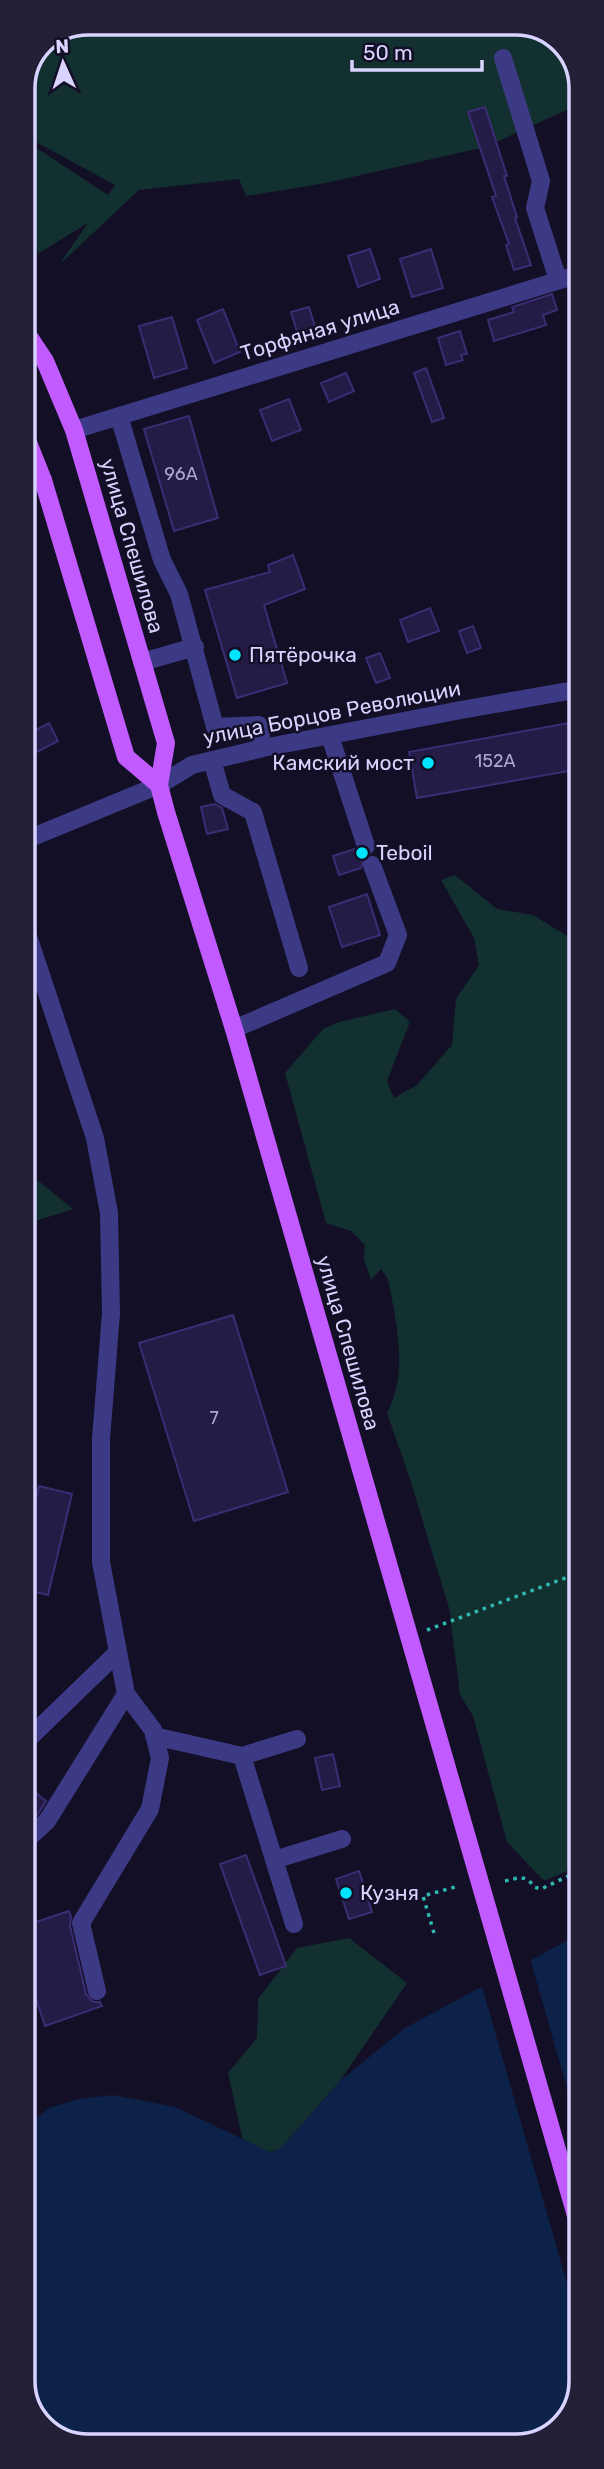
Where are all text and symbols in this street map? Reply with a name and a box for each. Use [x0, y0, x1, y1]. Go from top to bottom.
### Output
north arrow [28, 28, 98, 98]
scale bar [352, 28, 482, 72]
text: N [55, 35, 70, 58]
text: 50 m [363, 40, 413, 65]
street label: Торфяная улица [237, 294, 402, 366]
street label: улица Спешилова [96, 456, 169, 636]
house number: 96А [164, 463, 198, 485]
place label: Пятёрочка [249, 642, 357, 667]
marker: Пятёрочка [227, 647, 243, 663]
street label: улица Борцов Революции [201, 675, 463, 750]
place label: Камский мост [272, 750, 414, 775]
house number: 152А [474, 750, 516, 772]
marker: Камский мост [420, 755, 436, 771]
place label: Teboil [376, 840, 433, 865]
marker: Teboil [354, 845, 370, 861]
street label: улица Спешилова [312, 1253, 385, 1433]
house number: 7 [209, 1407, 219, 1429]
place label: Кузня [360, 1880, 419, 1905]
marker: Кузня [338, 1885, 354, 1901]

